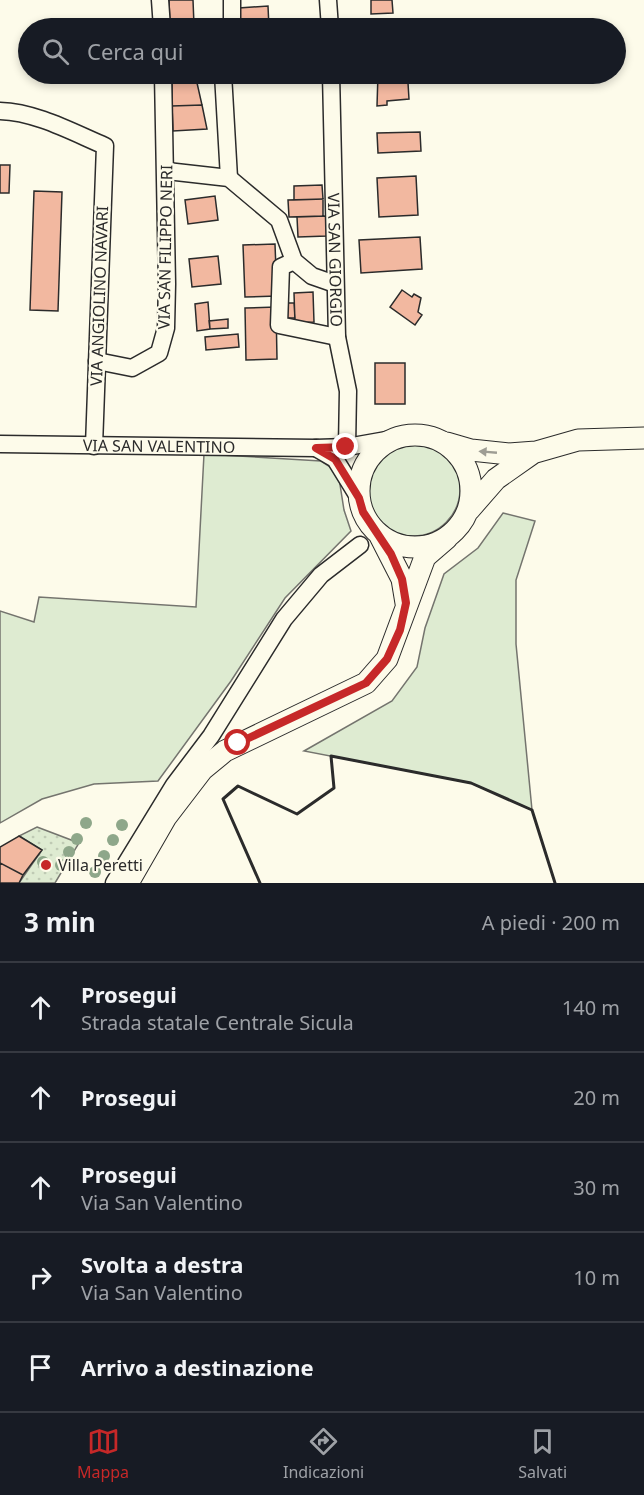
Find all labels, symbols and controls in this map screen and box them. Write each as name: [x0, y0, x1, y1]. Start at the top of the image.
search box: [18, 18, 626, 84]
icon: search: [39, 35, 72, 68]
text: Cerca qui: [87, 36, 183, 66]
street label: VIA SAN FILIPPO NERI: [153, 164, 177, 330]
street label: VIA SAN GIORGIO: [323, 193, 348, 327]
street label: VIA ANGIOLINO NAVARI: [85, 206, 113, 386]
route end: [332, 433, 358, 459]
street label: VIA SAN VALENTINO: [83, 434, 235, 458]
one-way arrow: [478, 447, 497, 457]
route start: [224, 729, 250, 755]
place label: Villa Peretti: [58, 854, 143, 876]
marker: Villa Peretti: [39, 858, 53, 872]
text: 3 min: [24, 904, 96, 940]
text: A piedi · 200 m: [482, 909, 620, 936]
text: Prosegui: [81, 979, 177, 1009]
icon: ahead: [24, 991, 57, 1024]
text: 140 m: [562, 994, 620, 1021]
text: Strada statale Centrale Sicula: [81, 1009, 354, 1036]
icon: ahead: [24, 1081, 57, 1114]
text: Prosegui: [81, 1082, 177, 1112]
text: 20 m: [573, 1084, 620, 1111]
text: Prosegui: [81, 1159, 177, 1189]
icon: ahead: [24, 1171, 57, 1204]
text: 30 m: [573, 1174, 620, 1201]
text: Via San Valentino: [81, 1189, 243, 1216]
text: Svolta a destra: [81, 1249, 244, 1279]
icon: right: [24, 1261, 57, 1294]
text: 10 m: [573, 1264, 620, 1291]
text: Via San Valentino: [81, 1279, 243, 1306]
icon: arrive: [24, 1351, 57, 1384]
text: Arrivo a destinazione: [81, 1352, 314, 1382]
tab: Mappa: [77, 1425, 129, 1483]
tab: Indicazioni: [283, 1425, 364, 1483]
tab: Salvati: [518, 1425, 567, 1483]

